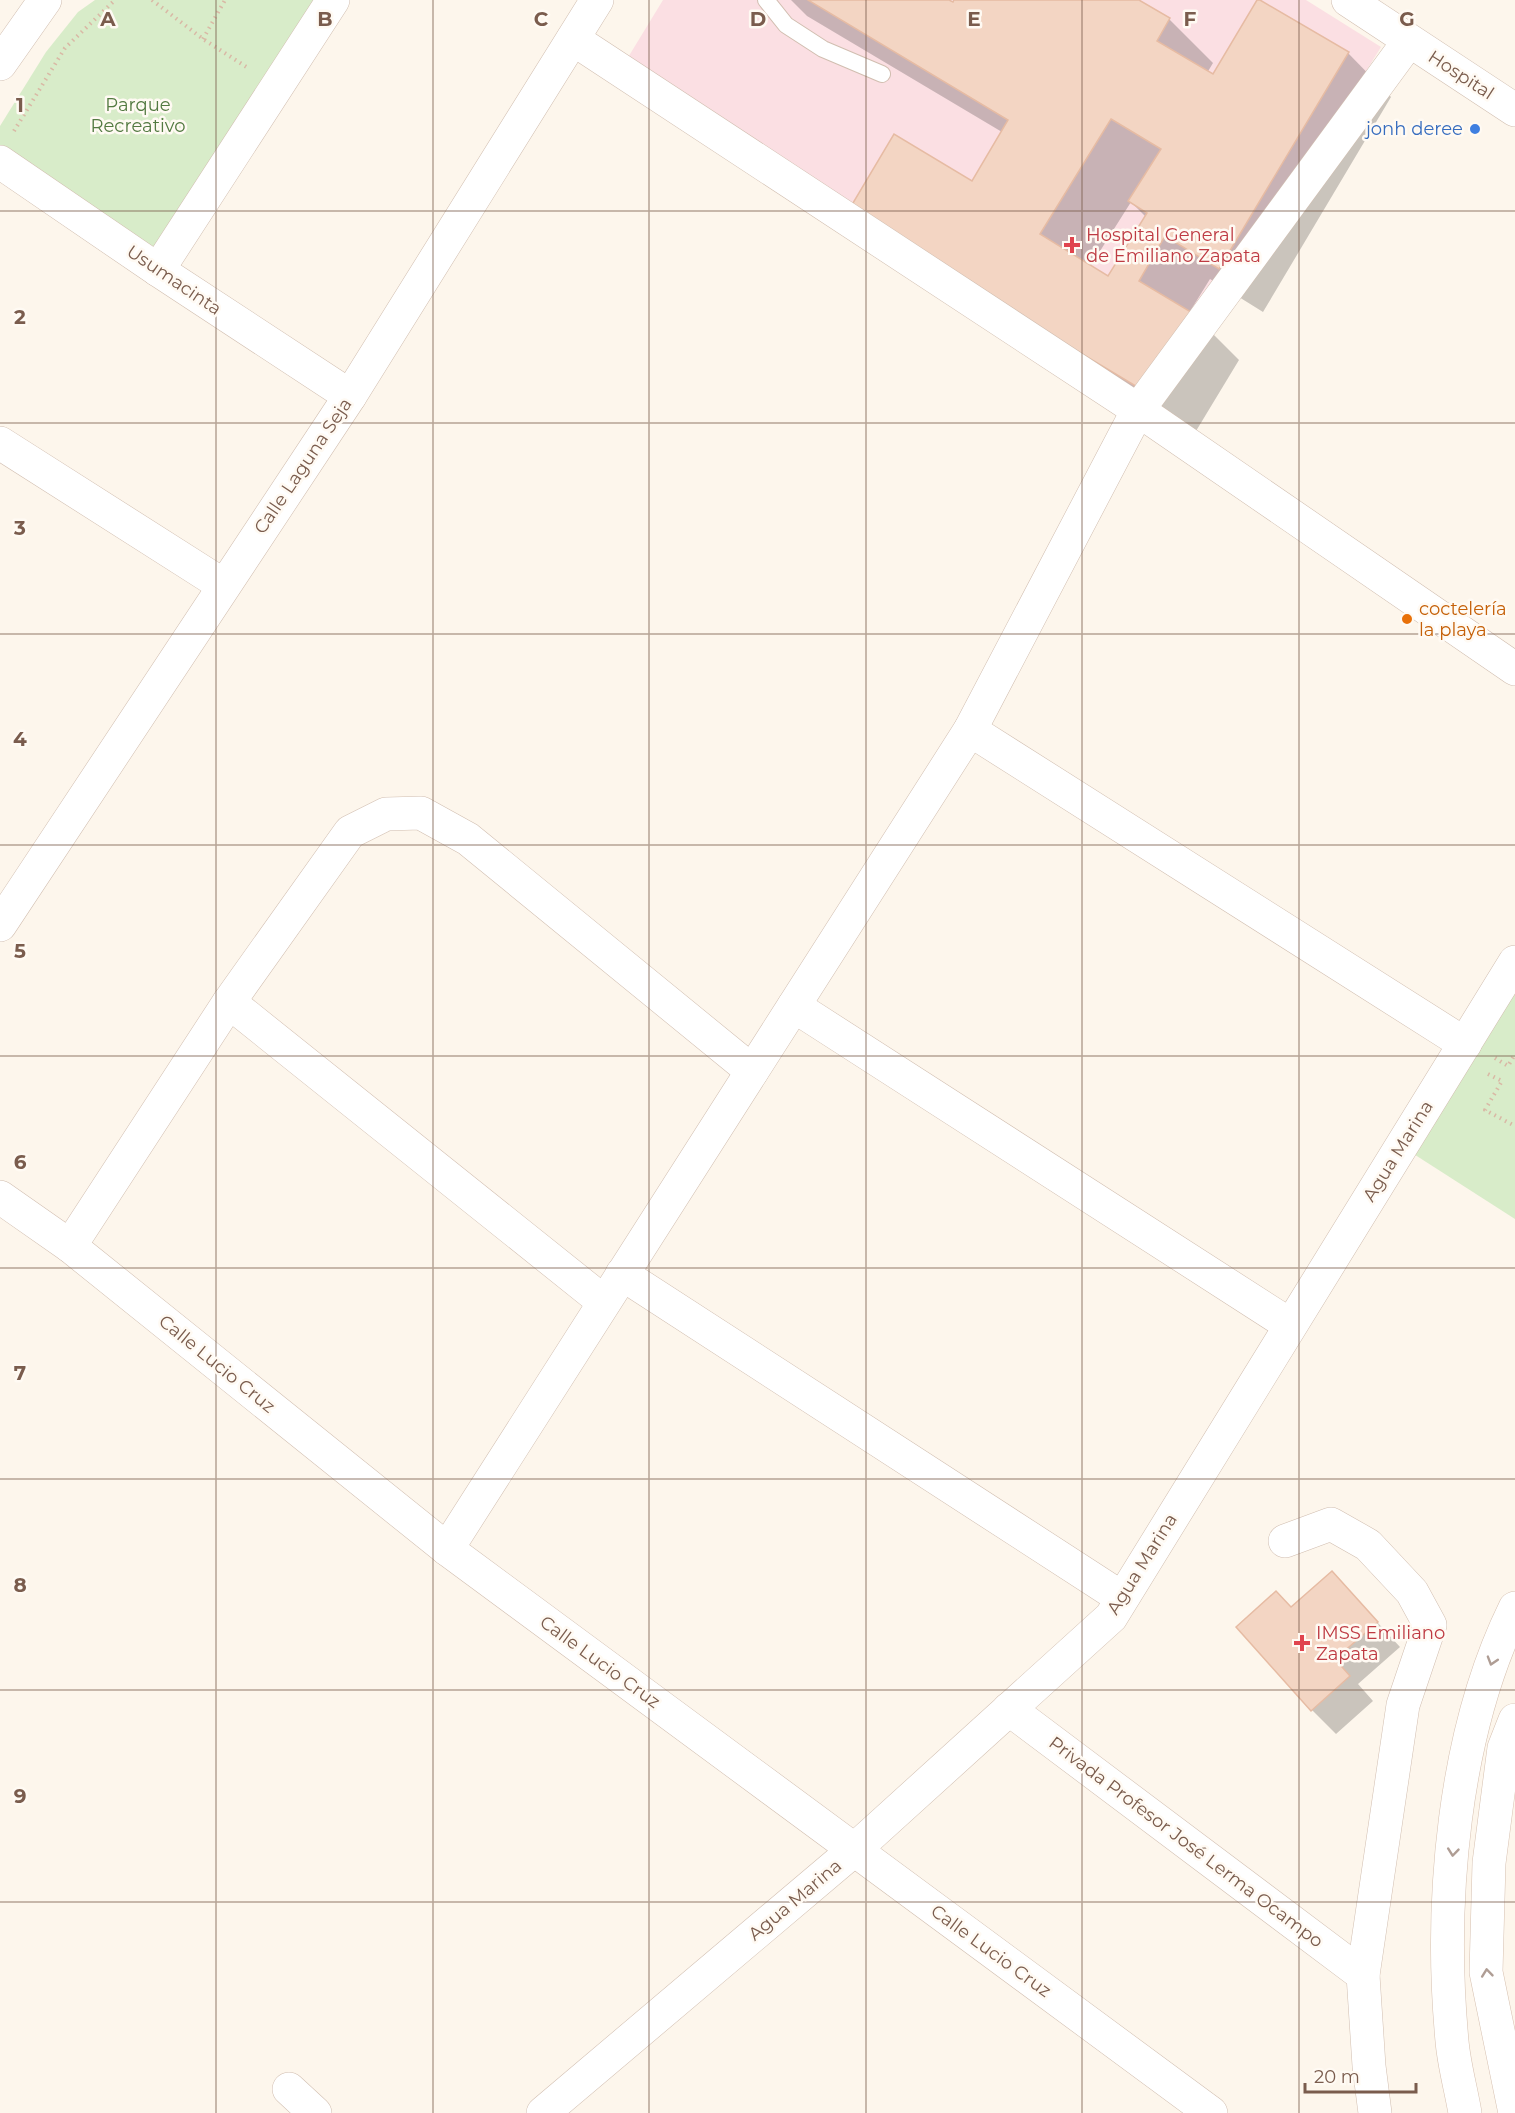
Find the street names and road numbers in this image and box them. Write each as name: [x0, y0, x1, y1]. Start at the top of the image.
street label: Hospital: [1424, 46, 1498, 104]
street label: Usumacinta: [122, 240, 226, 320]
street label: Calle Laguna Seja: [249, 394, 357, 538]
street label: Agua Marina: [1358, 1096, 1438, 1206]
street label: Calle Lucio Cruz: [154, 1310, 280, 1418]
street label: Agua Marina: [1102, 1509, 1182, 1619]
street label: Calle Lucio Cruz: [536, 1611, 664, 1713]
street label: Privada Profesor José Lerma Ocampo: [1045, 1732, 1327, 1952]
street label: Agua Marina: [744, 1855, 846, 1945]
street label: Calle Lucio Cruz: [927, 1900, 1055, 2002]

